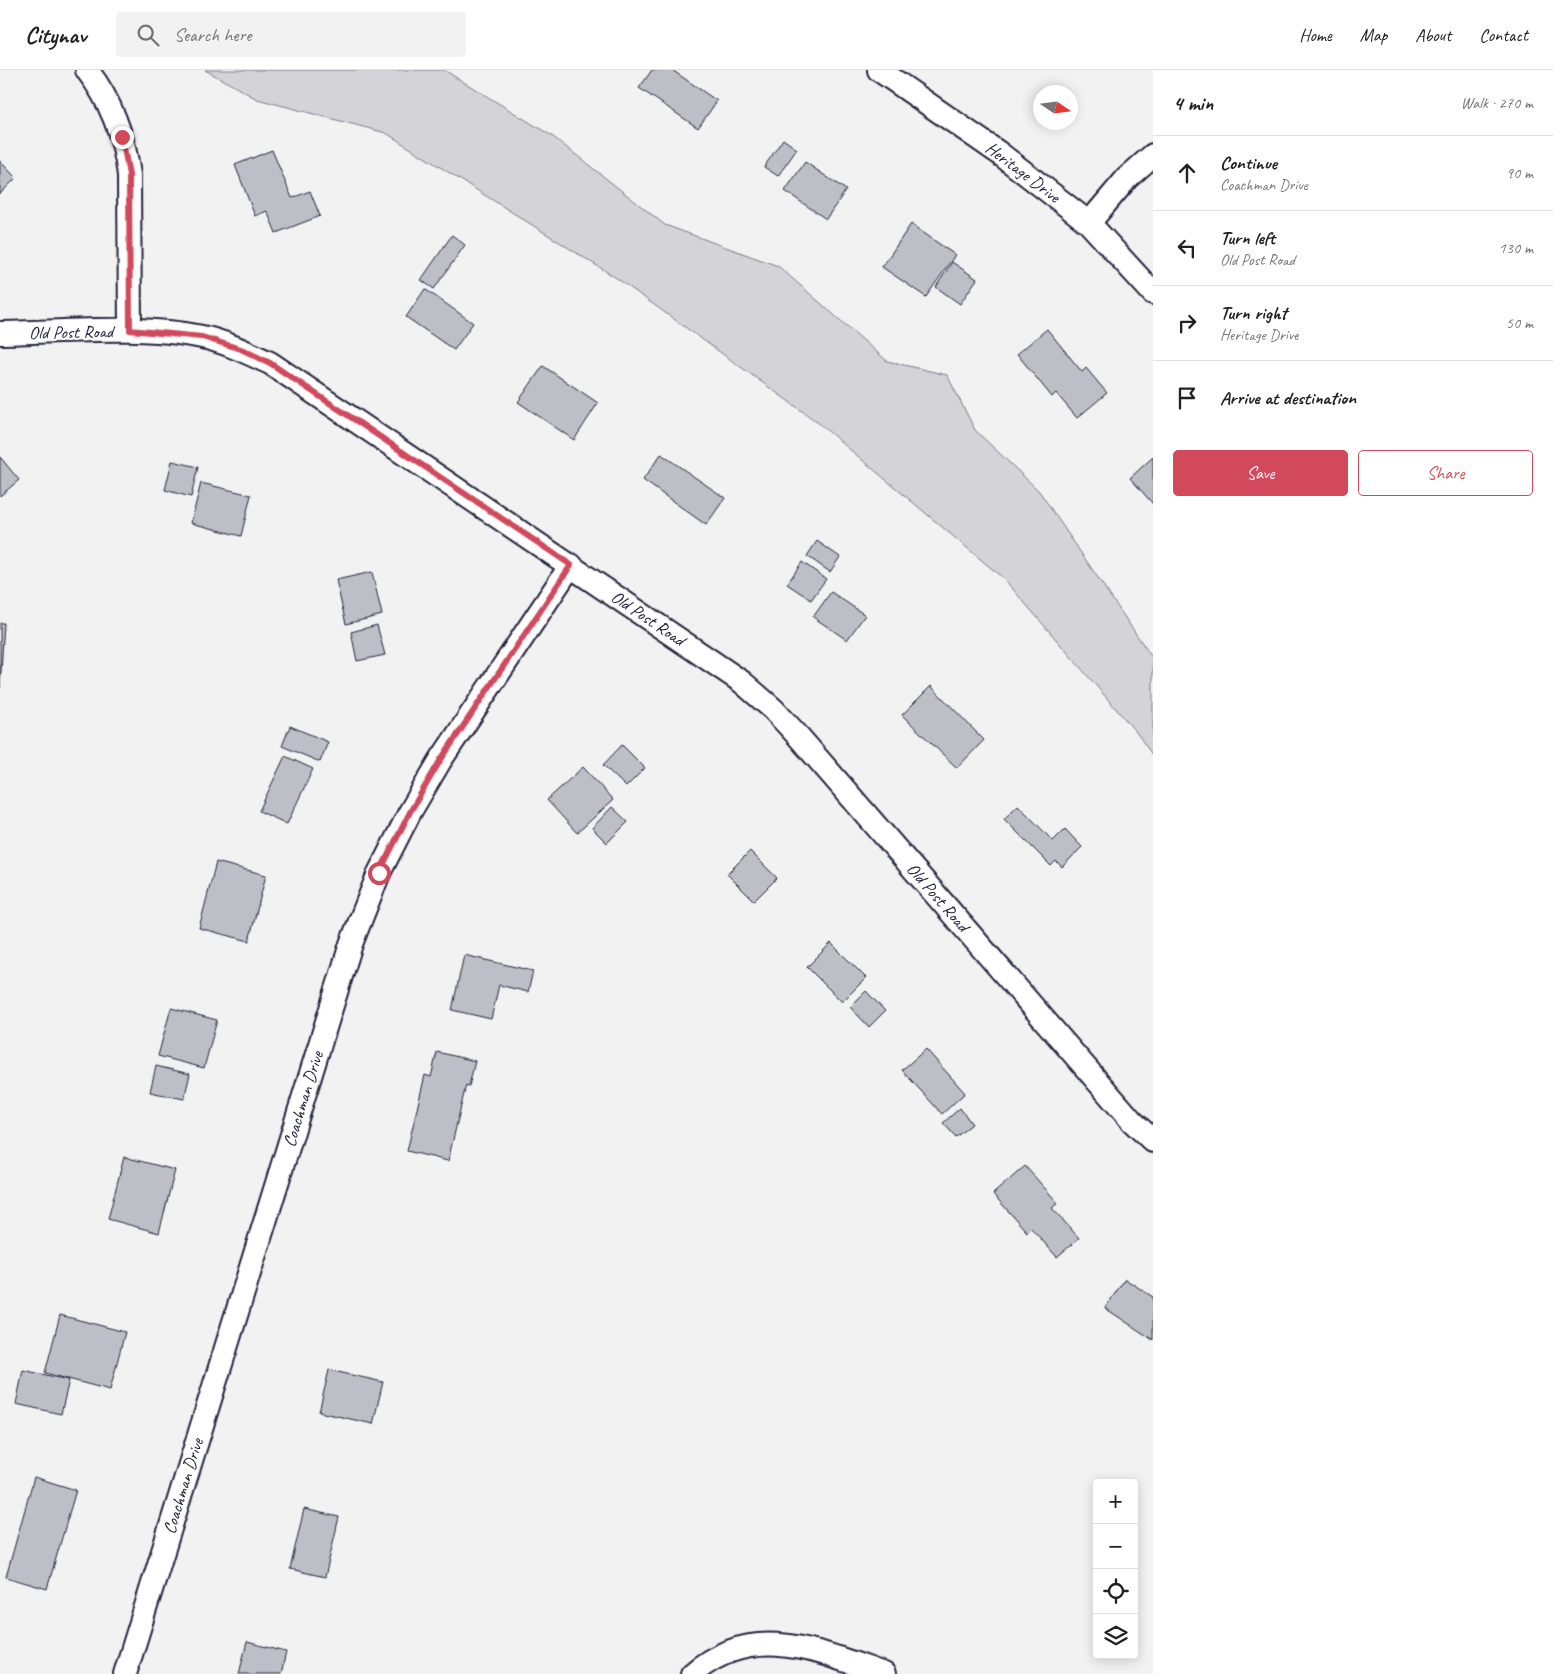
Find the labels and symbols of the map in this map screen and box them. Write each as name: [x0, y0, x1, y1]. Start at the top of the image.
north arrow: [1033, 85, 1078, 130]
route end: [111, 126, 134, 149]
street label: Heritage Drive: [981, 137, 1066, 208]
street label: Old Post Road: [29, 320, 116, 344]
street label: Old Post Road: [607, 585, 691, 652]
street label: Old Post Road: [902, 858, 976, 938]
route start: [368, 862, 391, 885]
street label: Coachman Drive: [278, 1048, 328, 1149]
street label: Coachman Drive: [158, 1435, 208, 1536]

